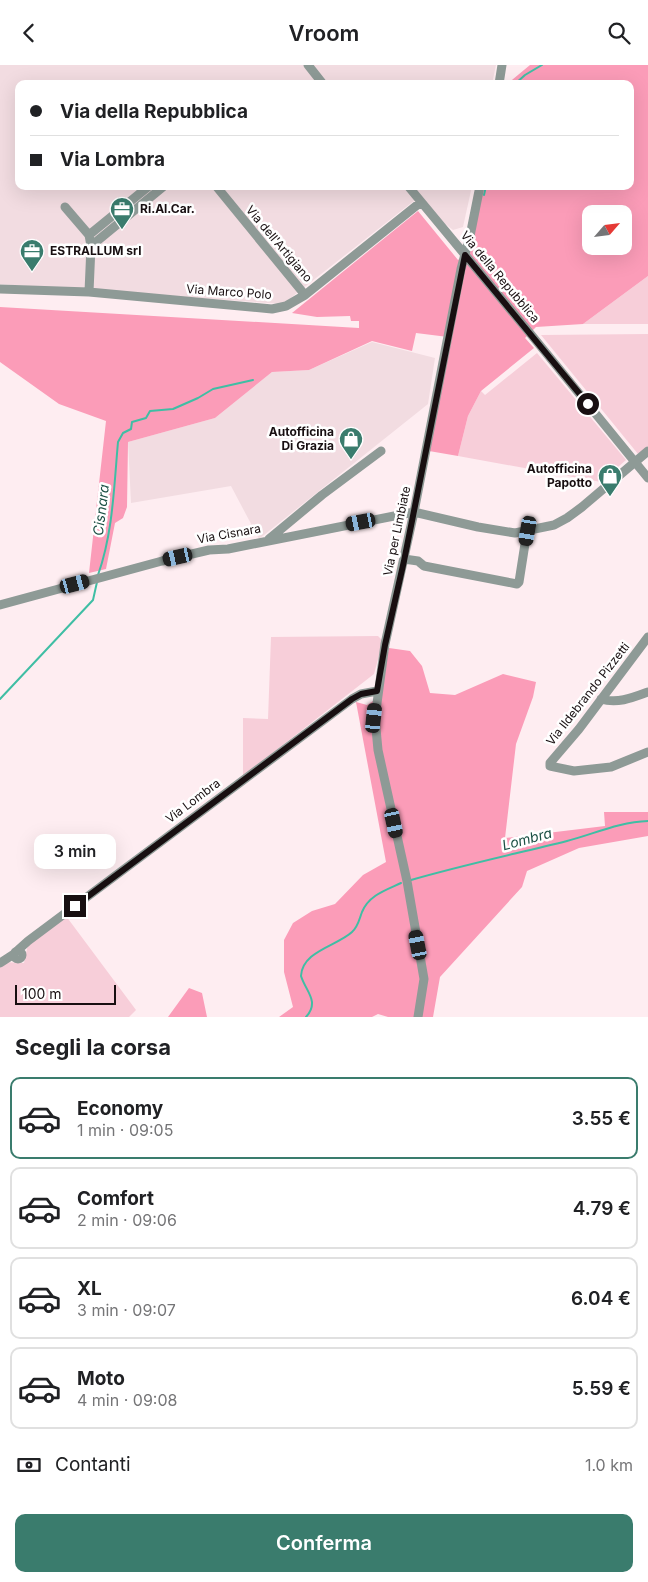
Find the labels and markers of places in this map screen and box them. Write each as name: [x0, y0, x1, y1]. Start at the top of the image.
office icon: Ri.Al.Car.: [109, 196, 135, 230]
place label: Ri.Al.Car.: [140, 201, 195, 216]
office icon: ESTRALLUM srl: [19, 238, 45, 272]
place label: ESTRALLUM srl: [50, 243, 141, 258]
place label: Autofficina Di Grazia: [269, 424, 334, 453]
shop icon: Autofficina Di Grazia: [338, 426, 364, 460]
place label: Autofficina Papotto: [527, 461, 592, 490]
shop icon: Autofficina Papotto: [597, 463, 623, 497]

